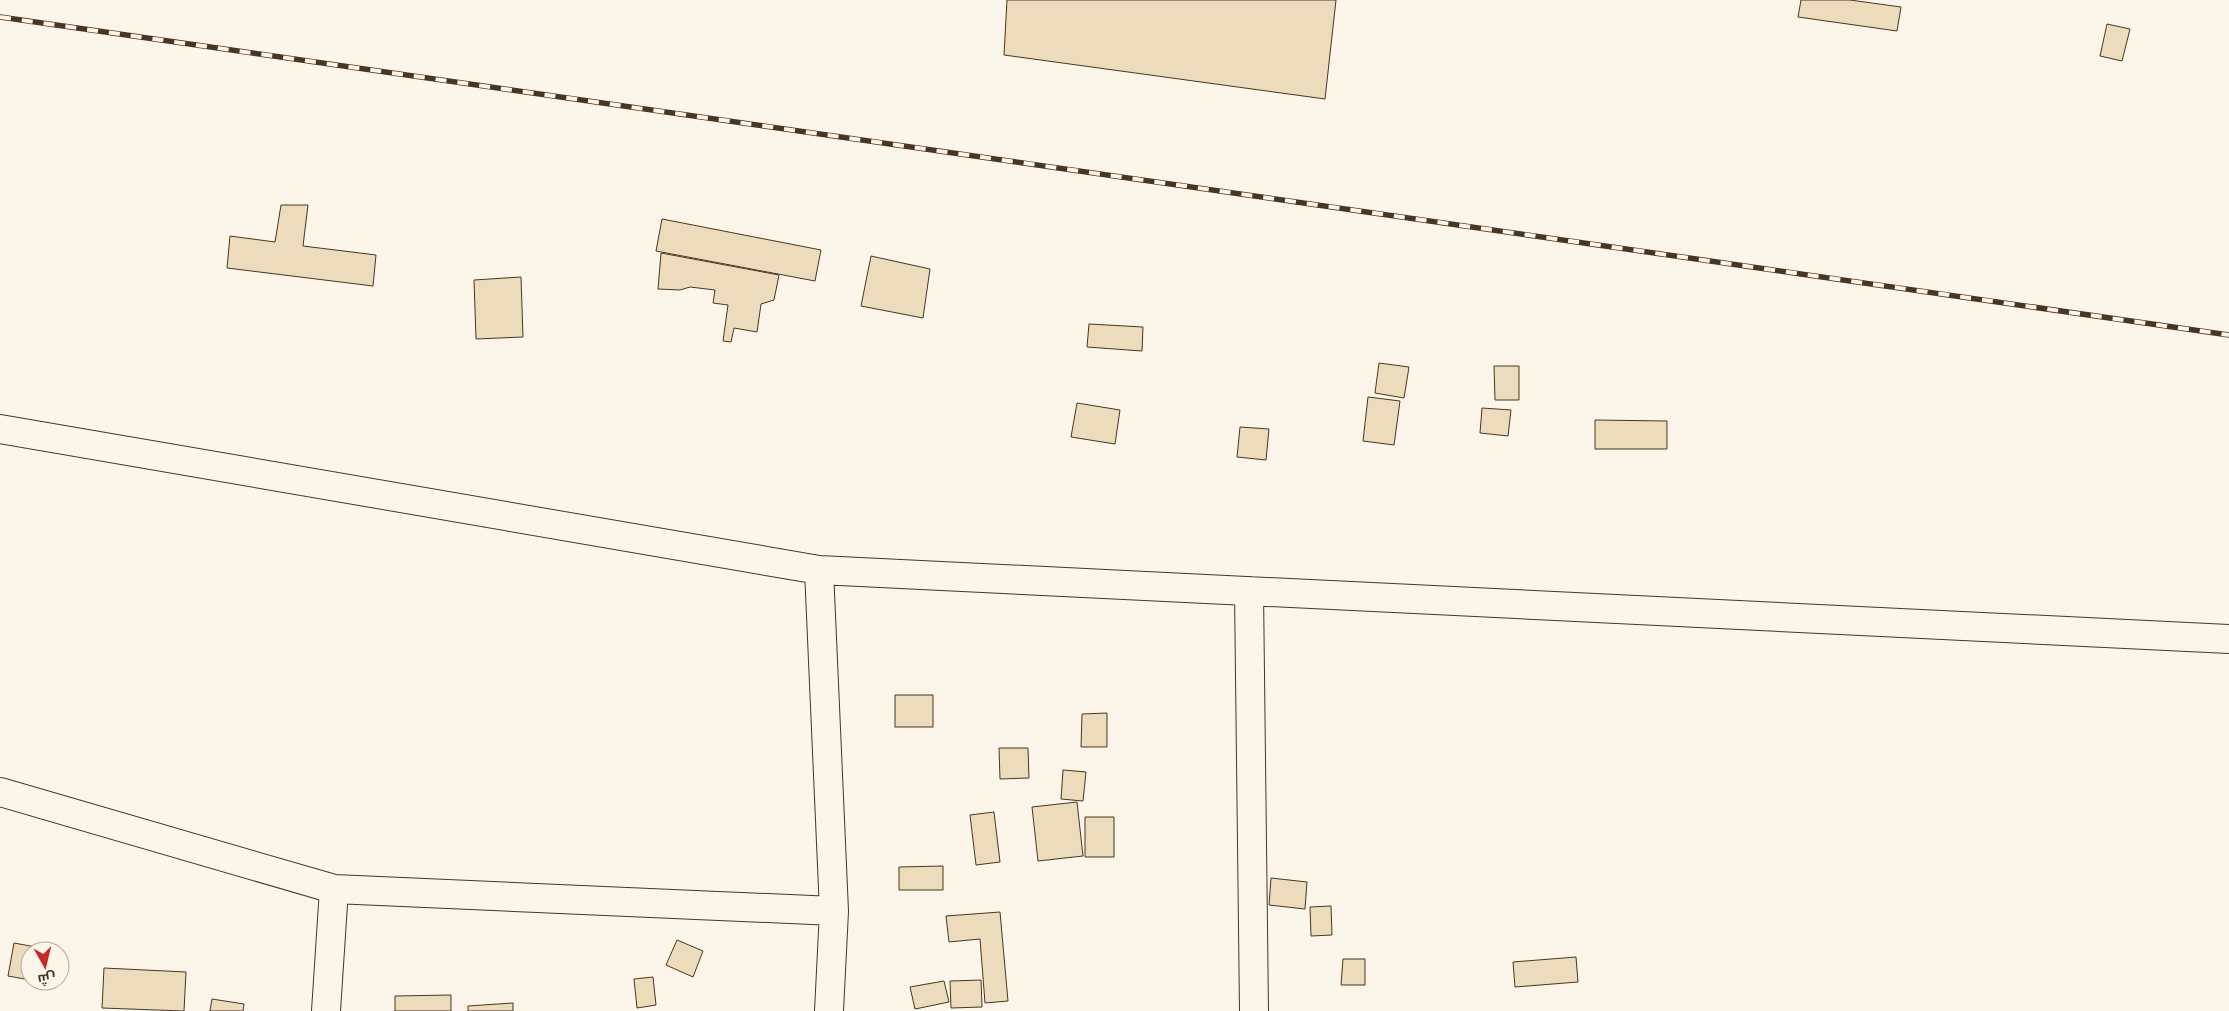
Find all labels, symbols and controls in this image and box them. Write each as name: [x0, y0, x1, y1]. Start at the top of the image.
north arrow: [20, 941, 70, 991]
text: ش: [37, 969, 57, 989]

